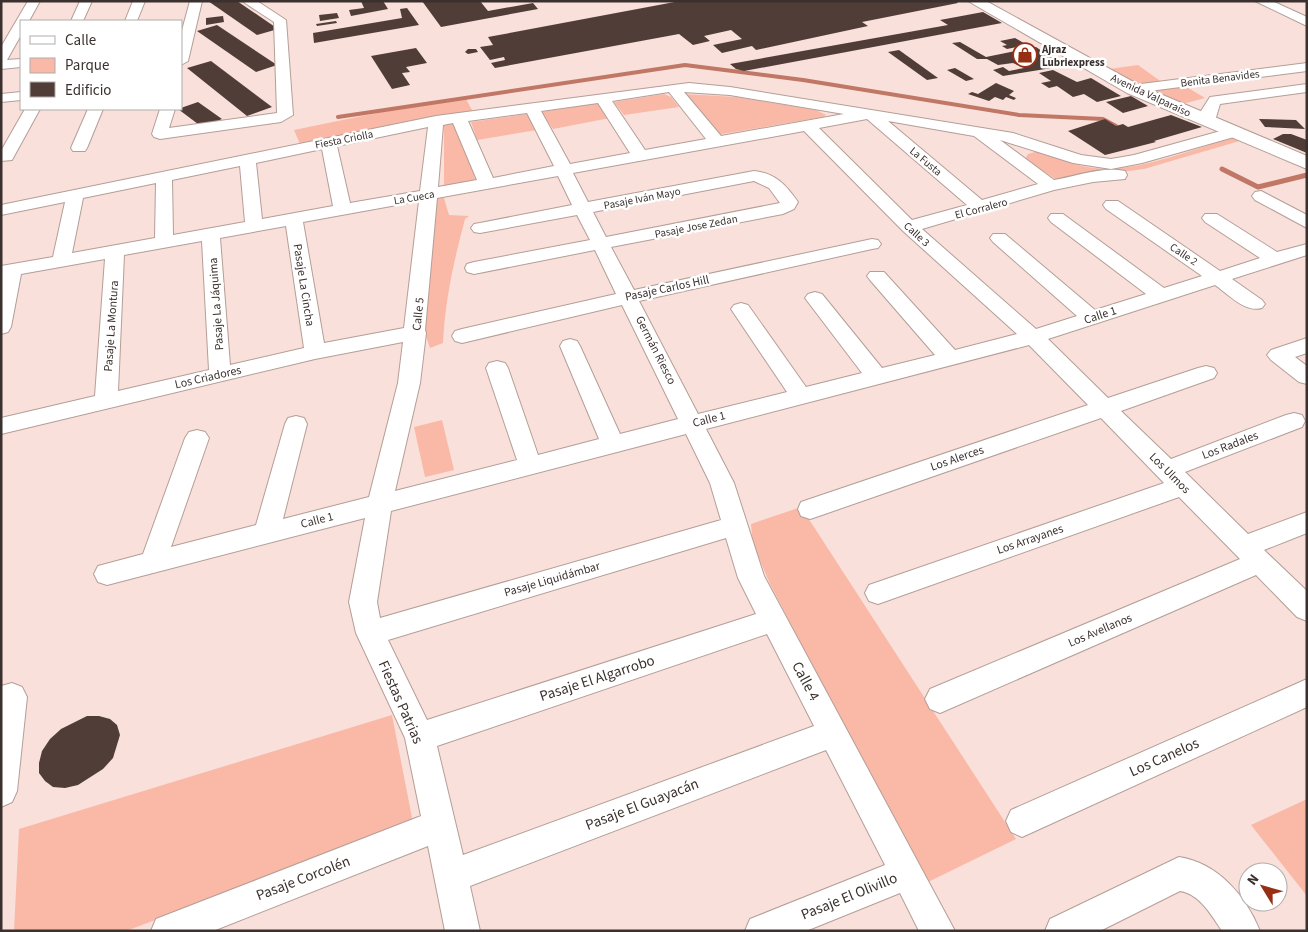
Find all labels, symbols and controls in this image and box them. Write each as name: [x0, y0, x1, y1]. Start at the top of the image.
legend: [20, 20, 182, 110]
text: Calle: [65, 30, 96, 51]
shop icon: Ajraz Lubriexpress: [1012, 42, 1038, 68]
place label: Ajraz Lubriexpress: [1041, 42, 1105, 70]
text: Parque: [65, 55, 109, 76]
street label: Benita Benavides: [1180, 66, 1261, 91]
street label: Avenida Valparaíso: [1108, 70, 1193, 121]
text: Edificio: [65, 80, 112, 101]
street label: Fiesta Criolla: [314, 126, 375, 152]
street label: La Fusta: [906, 144, 945, 179]
street label: Pasaje Iván Mayo: [602, 184, 682, 213]
street label: La Cueca: [393, 187, 436, 208]
street label: El Corralero: [953, 194, 1009, 223]
street label: Pasaje Jose Zedan: [653, 211, 739, 242]
street label: Calle 3: [900, 219, 933, 250]
street label: Calle 2: [1167, 240, 1201, 269]
street label: Pasaje La Cincha: [289, 243, 318, 328]
street label: Pasaje La Jáquima: [205, 257, 228, 351]
street label: Pasaje Carlos Hill: [623, 271, 711, 306]
street label: Pasaje La Montura: [100, 280, 123, 372]
street label: Calle 5: [408, 297, 429, 332]
street label: Calle 1: [1082, 302, 1119, 329]
street label: Germán Riesco: [631, 313, 680, 387]
street label: Los Criadores: [173, 362, 243, 393]
street label: Calle 1: [691, 407, 727, 432]
street label: Los Radales: [1200, 427, 1261, 464]
street label: Los Alerces: [928, 441, 986, 476]
street label: Los Ulmos: [1145, 449, 1194, 498]
street label: Calle 1: [299, 508, 335, 533]
street label: Los Arrayanes: [995, 520, 1066, 559]
street label: Pasaje Liquidámbar: [502, 557, 603, 601]
street label: Los Avellanos: [1066, 609, 1135, 652]
street label: Pasaje El Algarrobo: [537, 650, 657, 707]
street label: Fiestas Patrias: [373, 657, 428, 747]
street label: Calle 4: [787, 658, 825, 705]
street label: Los Canelos: [1126, 733, 1202, 782]
street label: Pasaje El Guayacán: [582, 773, 702, 836]
street label: Pasaje Corcolén: [253, 851, 353, 906]
north arrow: [1238, 862, 1288, 912]
street label: Pasaje El Olivillo: [798, 868, 900, 925]
text: N: [1243, 870, 1264, 890]

